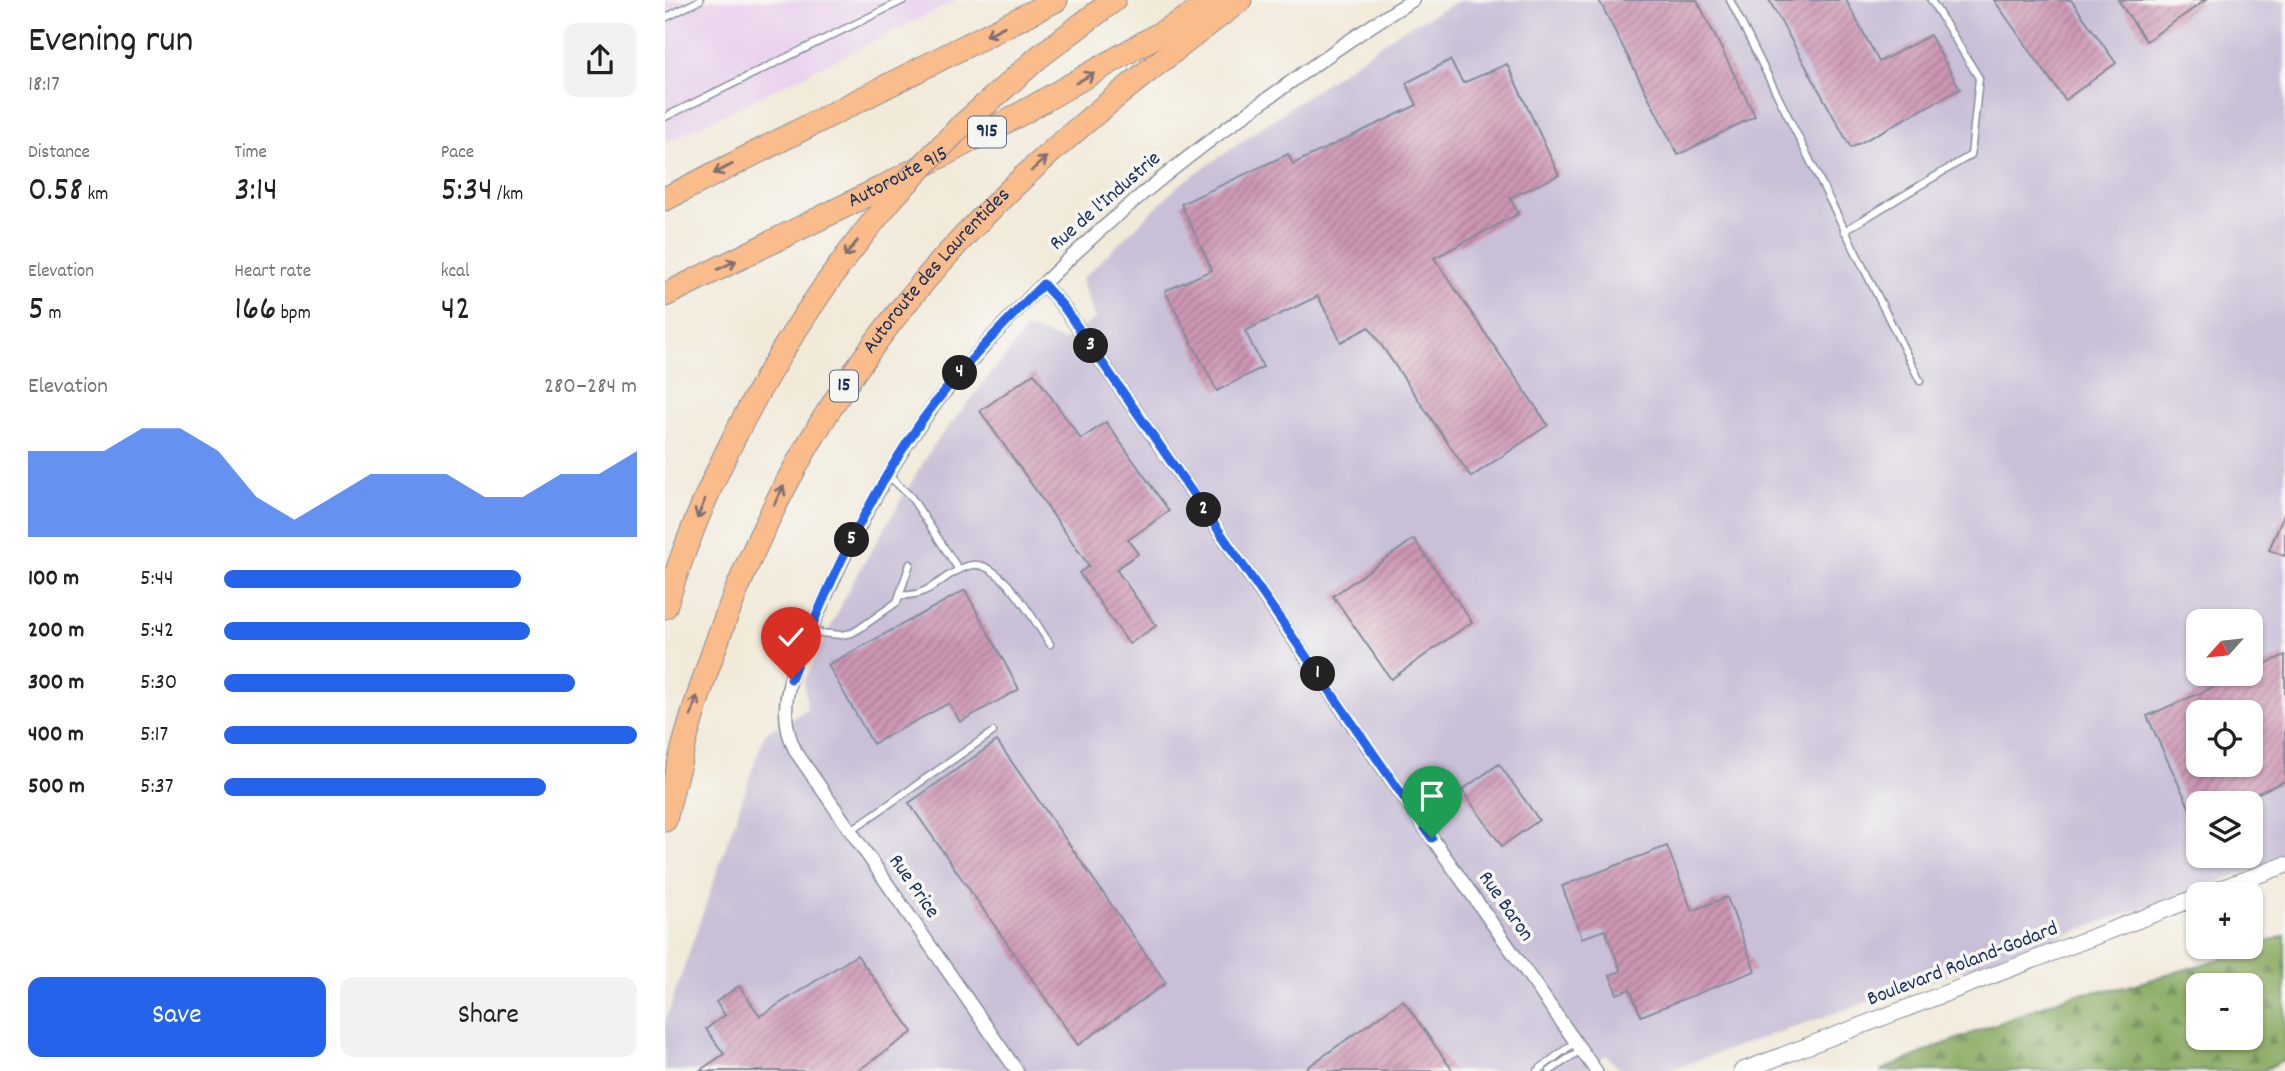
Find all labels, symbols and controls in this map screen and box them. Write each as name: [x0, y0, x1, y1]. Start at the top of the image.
text: Evening run: [28, 15, 193, 70]
button: share: [563, 23, 637, 97]
one-way arrow: [986, 24, 1006, 38]
text: 18:17: [28, 69, 60, 102]
one-way arrow: [1074, 71, 1094, 85]
road number: 915: [968, 116, 1006, 148]
text: Distance: [28, 140, 90, 167]
text: Time: [234, 140, 267, 167]
text: Pace: [441, 140, 474, 167]
street label: Autoroute 915: [843, 140, 954, 217]
street label: Rue de l'Industrie: [1044, 145, 1168, 259]
one-way arrow: [1030, 156, 1048, 172]
one-way arrow: [713, 163, 734, 176]
text: 0.58: [28, 167, 83, 217]
text: 3:14: [234, 167, 278, 217]
text: 5:34: [441, 167, 493, 217]
street label: Autoroute des Laurentides: [856, 181, 1018, 361]
text: km: [83, 182, 108, 209]
text: /km: [493, 182, 523, 209]
one-way arrow: [844, 239, 859, 258]
one-way arrow: [716, 258, 737, 271]
text: Elevation: [28, 259, 94, 286]
text: Heart rate: [234, 259, 311, 286]
text: kcal: [441, 259, 470, 286]
text: 5: [28, 286, 44, 336]
text: 166: [234, 286, 276, 336]
text: 42: [441, 286, 470, 336]
text: m: [44, 301, 62, 328]
text: bpm: [276, 301, 311, 328]
pin: 3: [1073, 328, 1109, 364]
text: 3: [1086, 332, 1095, 359]
pin: 4: [943, 356, 977, 390]
text: 4: [956, 359, 963, 386]
road number: 15: [830, 370, 858, 402]
text: Elevation: [28, 371, 108, 404]
text: 280–284 m: [544, 371, 637, 404]
one-way arrow: [773, 486, 787, 506]
pin: 2: [1187, 492, 1221, 528]
text: 2: [1199, 496, 1208, 523]
one-way arrow: [694, 497, 707, 519]
pin: 5: [835, 522, 869, 558]
text: 5: [847, 526, 856, 553]
text: 100 m: [28, 563, 79, 596]
text: 5:44: [140, 563, 174, 596]
pin: [761, 607, 821, 679]
north arrow: [2186, 609, 2263, 686]
map controls: [2186, 609, 2263, 1050]
text: 200 m: [28, 615, 84, 648]
text: 5:42: [140, 615, 174, 648]
icon: check: [772, 618, 810, 656]
pin: 1: [1301, 656, 1335, 692]
text: 1: [1315, 660, 1320, 687]
text: 300 m: [28, 667, 84, 700]
text: 5:30: [140, 667, 177, 700]
one-way arrow: [689, 695, 702, 717]
button: locate: [2186, 700, 2263, 777]
text: 400 m: [28, 719, 84, 752]
text: 5:17: [140, 719, 168, 752]
pin: [1402, 766, 1462, 838]
text: 500 m: [28, 771, 85, 804]
text: 5:37: [140, 771, 174, 804]
icon: arrive: [1413, 777, 1451, 815]
button: layers: [2186, 791, 2263, 868]
street label: Rue Price: [880, 849, 946, 925]
street label: Rue Baron: [1470, 866, 1540, 948]
button: +: [2186, 882, 2263, 959]
street label: Boulevard Roland-Godard: [1863, 915, 2063, 1015]
button: −: [2186, 973, 2263, 1050]
button: Save: [28, 977, 326, 1057]
button: Share: [340, 977, 637, 1057]

